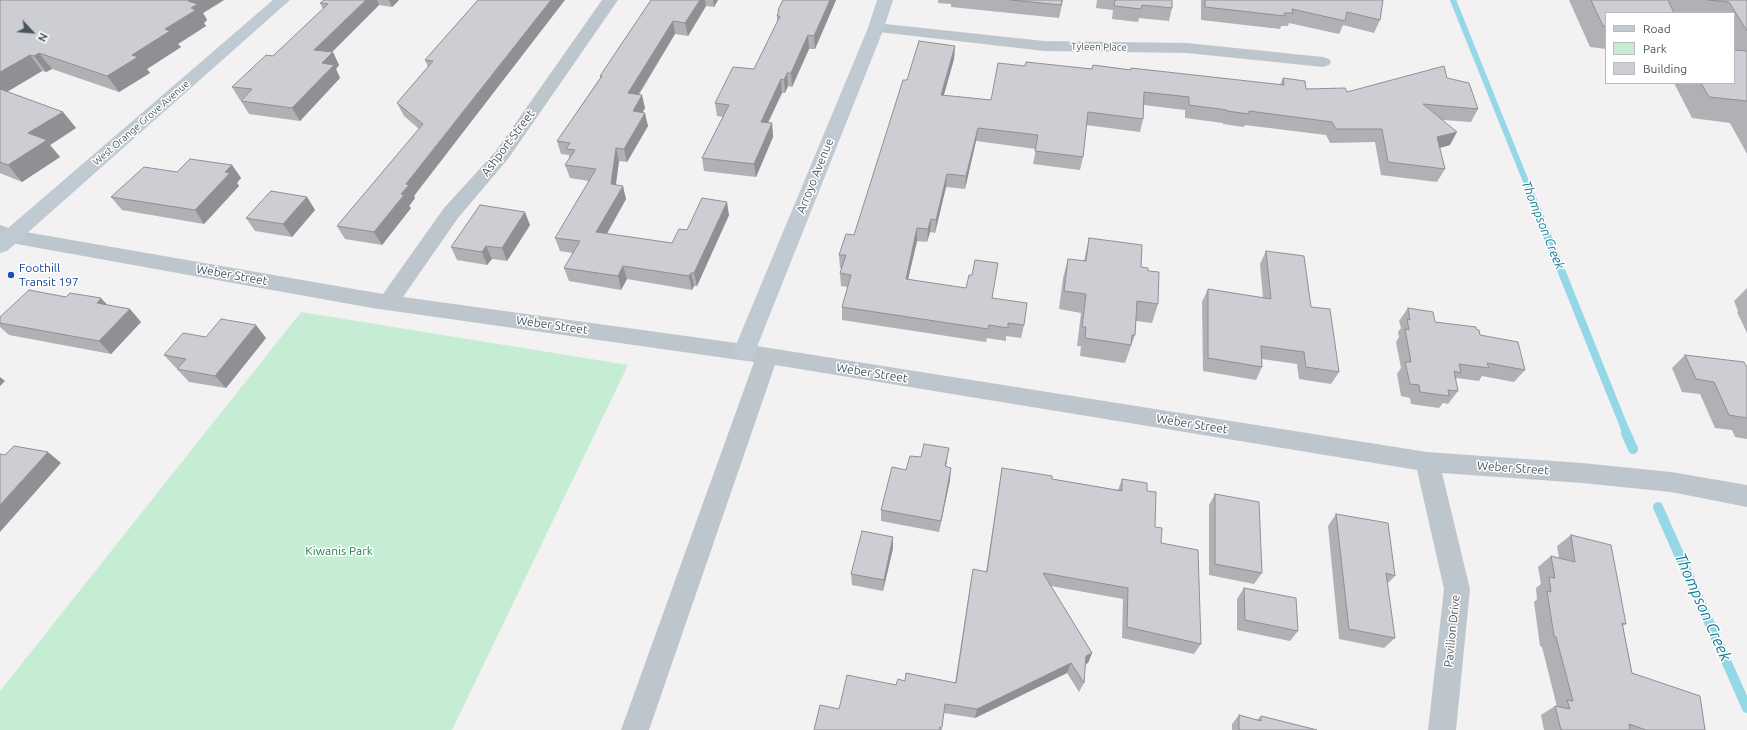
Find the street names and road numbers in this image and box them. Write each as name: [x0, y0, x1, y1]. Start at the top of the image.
street label: Tyleen Place: [1071, 41, 1127, 53]
street label: West Orange Grove Avenue: [90, 78, 192, 168]
street label: Ashport Street: [478, 107, 538, 179]
street label: Arroyo Avenue: [793, 136, 837, 216]
street label: Weber Street: [195, 262, 269, 288]
street label: Weber Street: [515, 313, 589, 337]
street label: Weber Street: [835, 360, 909, 386]
street label: Weber Street: [1155, 411, 1229, 437]
street label: Weber Street: [1477, 458, 1549, 478]
street label: Pavilion Drive: [1441, 594, 1463, 668]

